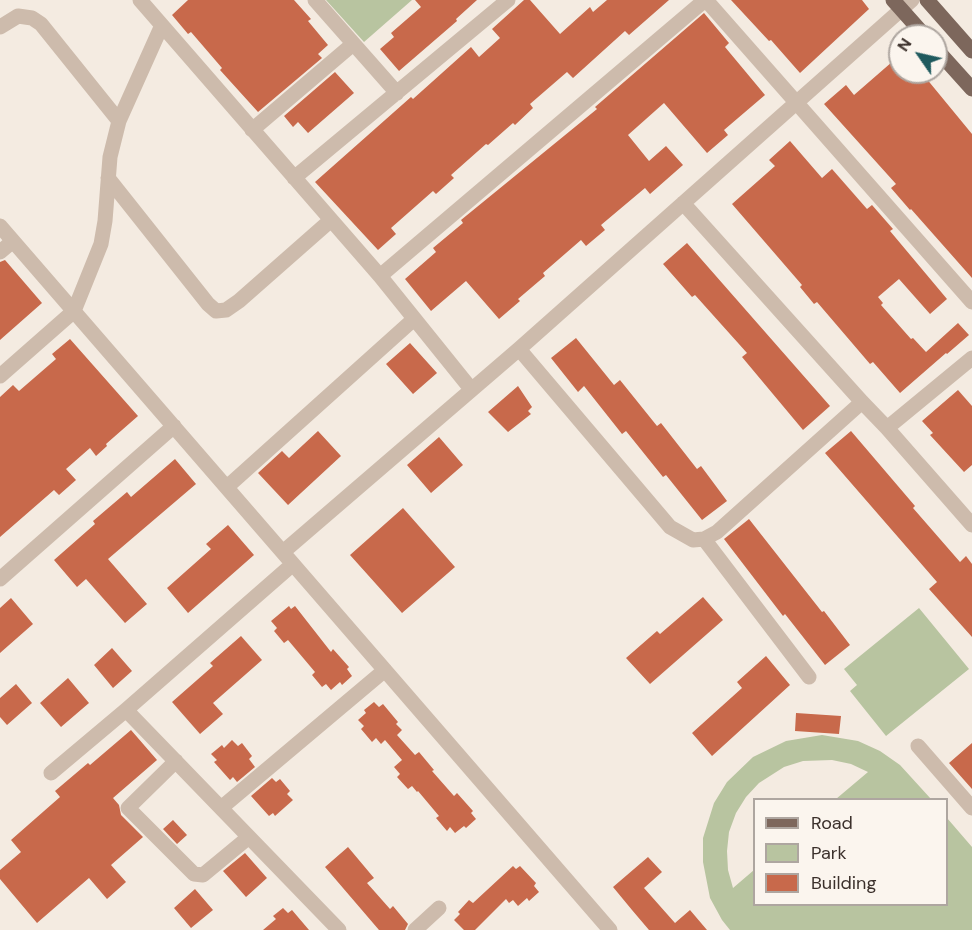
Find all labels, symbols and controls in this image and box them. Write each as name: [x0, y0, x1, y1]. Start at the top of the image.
north arrow: [888, 24, 948, 84]
text: N: [892, 34, 916, 55]
legend: [753, 798, 948, 906]
text: Road: [811, 811, 853, 835]
text: Park: [811, 841, 847, 865]
text: Building: [811, 871, 876, 895]

